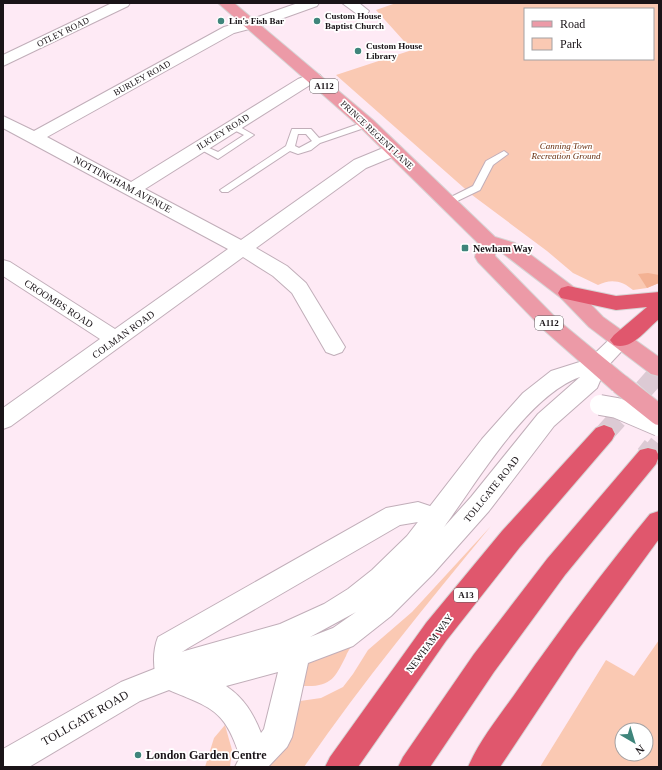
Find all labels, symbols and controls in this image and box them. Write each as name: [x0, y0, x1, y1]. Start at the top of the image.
legend: [524, 8, 654, 60]
place label: Custom House Baptist Church: [325, 11, 384, 31]
street label: OTLEY ROAD: [35, 15, 91, 49]
marker: Lin's Fish Bar: [216, 16, 226, 26]
place label: Lin's Fish Bar: [229, 16, 284, 26]
marker: Custom House Baptist Church: [312, 16, 322, 26]
text: Road: [560, 17, 585, 31]
text: Park: [560, 37, 582, 51]
place label: Custom House Library: [366, 41, 422, 61]
marker: Custom House Library: [353, 46, 363, 56]
street label: BURLEY ROAD: [112, 58, 173, 98]
road number: A112: [310, 79, 338, 93]
street label: PRINCE REGENT LANE: [339, 99, 416, 172]
street label: ILKLEY ROAD: [195, 112, 251, 152]
park label: Canning Town Recreation Ground: [530, 141, 601, 161]
street label: NOTTINGHAM AVENUE: [72, 154, 174, 215]
marker: Newham Way: [460, 243, 470, 253]
place label: Newham Way: [473, 243, 533, 254]
street label: CROOMBS ROAD: [22, 277, 95, 330]
street label: COLMAN ROAD: [90, 308, 157, 361]
road number: A112: [535, 316, 563, 330]
street label: TOLLGATE ROAD: [461, 454, 521, 525]
road number: A13: [454, 588, 478, 602]
street label: NEWHAM WAY: [404, 612, 455, 675]
street label: TOLLGATE ROAD: [39, 687, 131, 749]
north arrow: [614, 722, 654, 762]
text: N: [633, 743, 647, 757]
place label: London Garden Centre: [146, 748, 267, 762]
marker: London Garden Centre: [133, 750, 143, 760]

